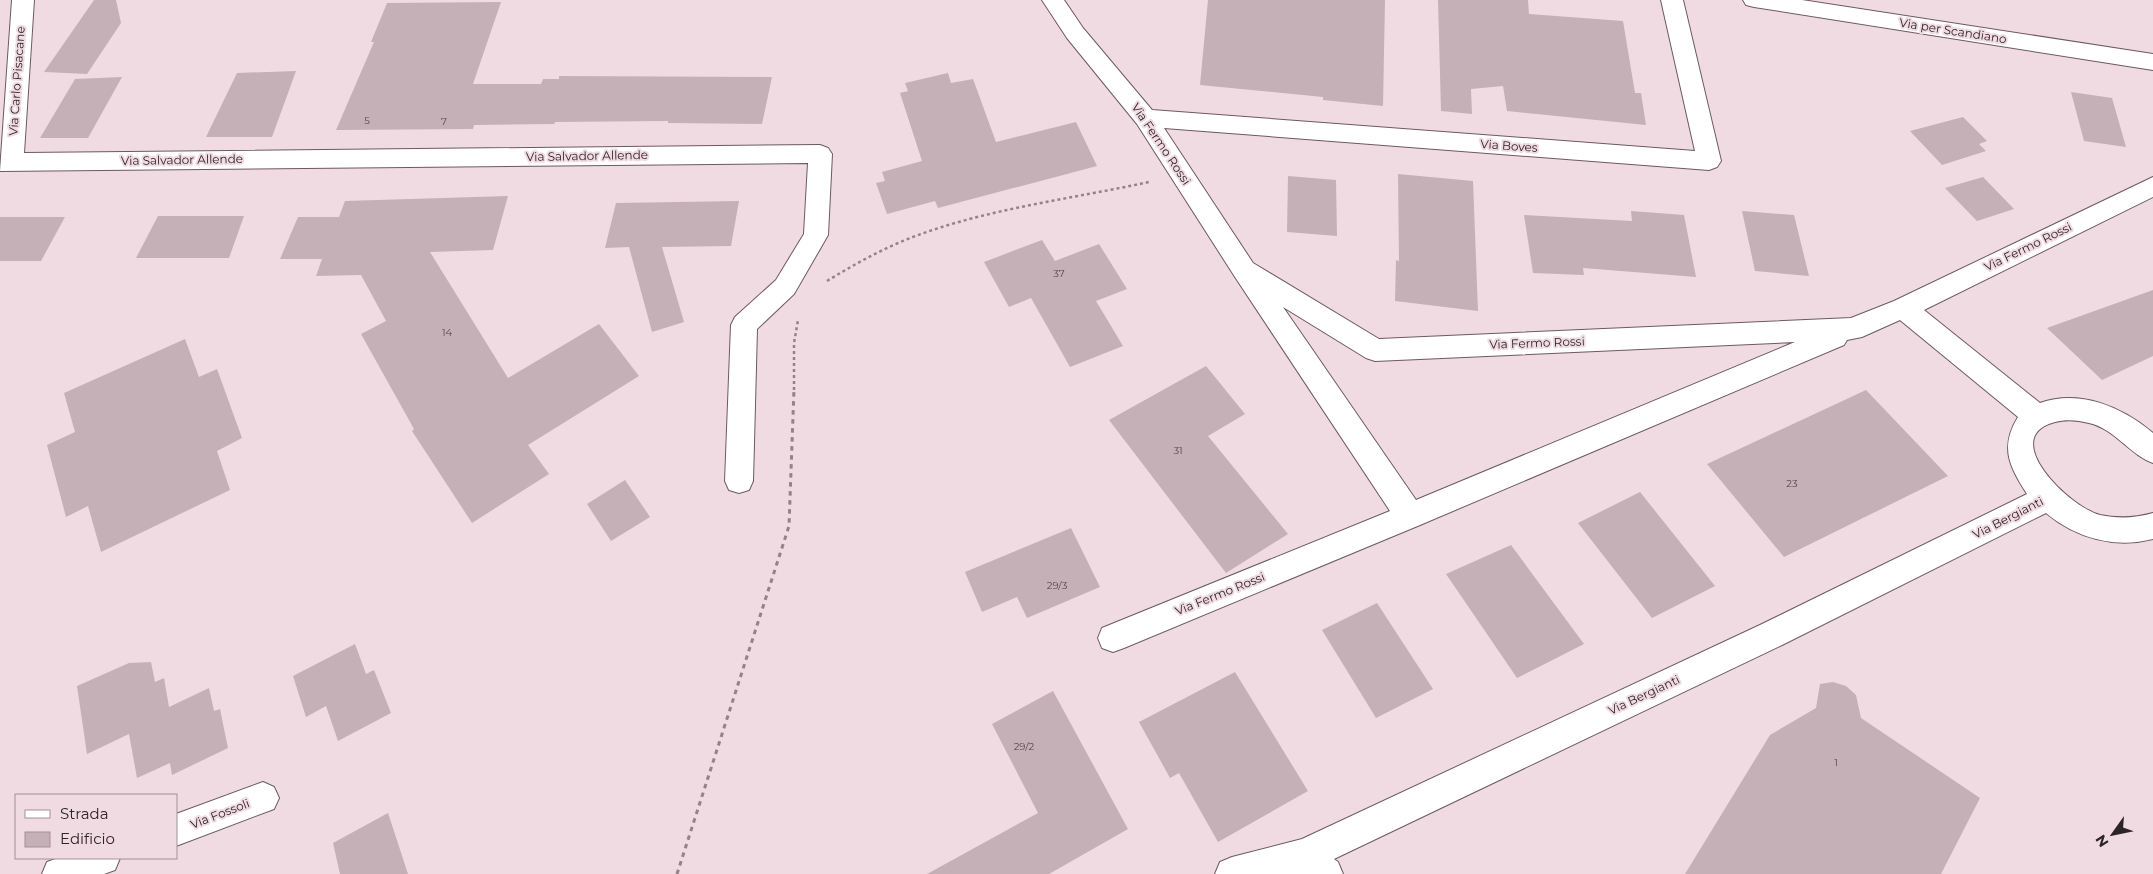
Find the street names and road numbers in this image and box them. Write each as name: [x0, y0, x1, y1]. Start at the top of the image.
street label: Via per Scandiano: [1898, 15, 2008, 46]
street label: Via Carlo Pisacane: [5, 26, 28, 136]
street label: Via Fermo Rossi: [1128, 100, 1194, 188]
street label: Via Boves: [1480, 136, 1538, 155]
street label: Via Salvador Allende: [526, 147, 648, 164]
street label: Via Salvador Allende: [121, 151, 243, 168]
street label: Via Fermo Rossi: [1982, 219, 2074, 274]
street label: Via Fermo Rossi: [1489, 333, 1585, 352]
street label: Via Bergianti: [1970, 493, 2046, 542]
street label: Via Fermo Rossi: [1173, 569, 1267, 618]
street label: Via Bergianti: [1606, 671, 1682, 718]
street label: Via Fossoli: [188, 795, 252, 832]

